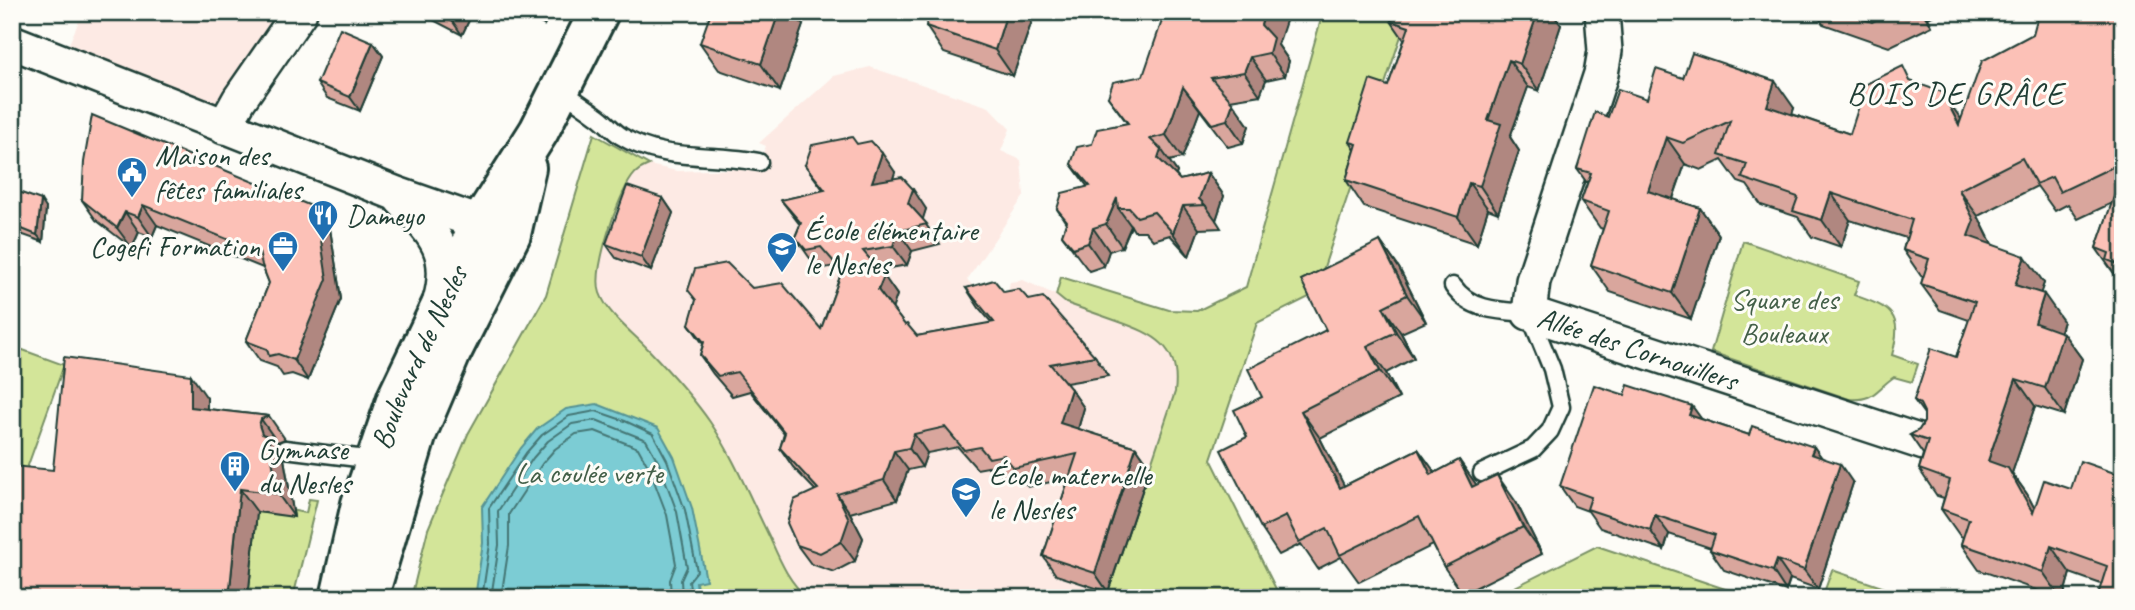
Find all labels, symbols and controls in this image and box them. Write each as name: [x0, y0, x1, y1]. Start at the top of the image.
district label: BOIS DE GRÂCE: [1847, 73, 2067, 114]
place label: Maison des fêtes familiales: [155, 136, 304, 208]
public building icon: Maison des fêtes familiales: [115, 155, 149, 199]
place label: Dameyo: [346, 196, 425, 234]
restaurant icon: Dameyo: [306, 198, 340, 242]
place label: École élémentaire le Nesles: [805, 211, 980, 283]
place label: Cogefi Formation: [90, 227, 260, 265]
office icon: Cogefi Formation: [266, 229, 300, 273]
school or university icon: École élémentaire le Nesles: [765, 230, 799, 274]
street label: Boulevard de Nesles: [362, 257, 477, 454]
park label: Square des Bouleaux: [1730, 280, 1841, 352]
street label: Allée des Cornouillers: [1533, 298, 1745, 400]
place label: Gymnase du Nesles: [258, 430, 354, 502]
building icon: Gymnase du Nesles: [218, 449, 252, 493]
park label: La coulée verte: [515, 454, 665, 492]
place label: École maternelle le Nesles: [989, 456, 1154, 528]
school or university icon: École maternelle le Nesles: [949, 475, 983, 519]

